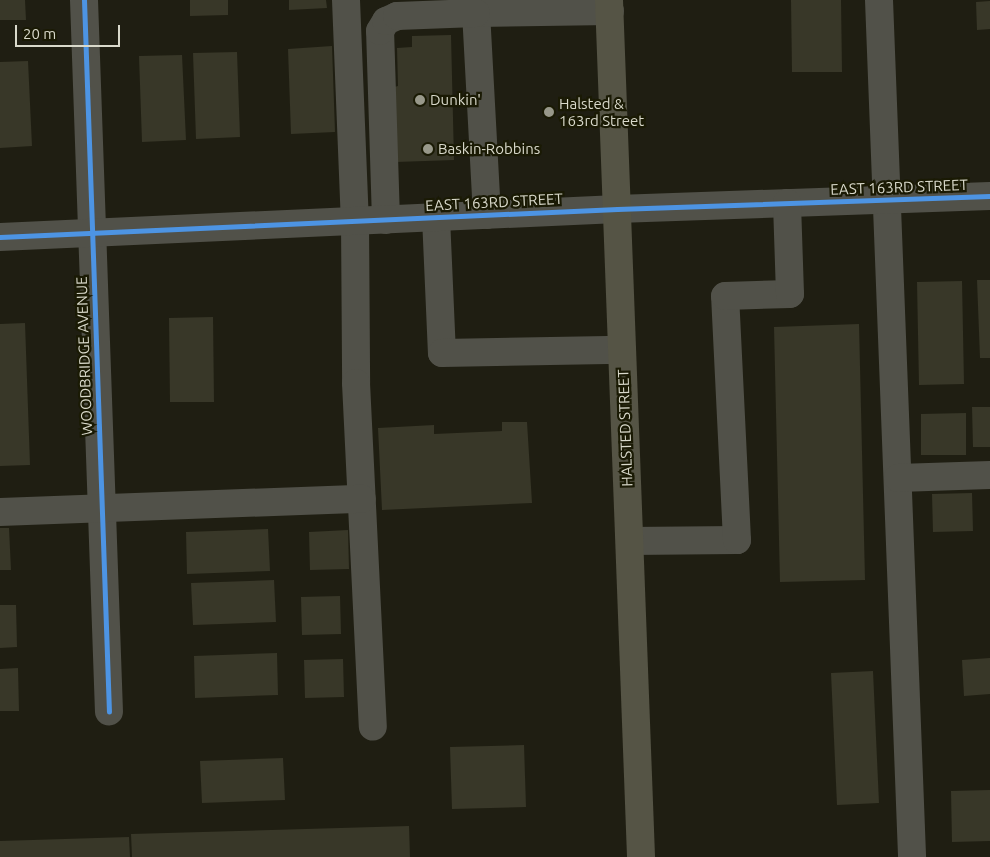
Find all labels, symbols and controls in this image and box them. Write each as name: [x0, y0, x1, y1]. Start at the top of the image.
scale bar: [18, 15, 122, 47]
text: 20 m: [23, 25, 56, 42]
place label: Dunkin': [430, 91, 481, 109]
marker: Dunkin': [414, 94, 426, 106]
place label: Halsted & 163rd Street: [559, 94, 644, 129]
marker: Halsted & 163rd Street: [543, 106, 555, 118]
place label: Baskin-Robbins: [438, 140, 540, 158]
marker: Baskin-Robbins: [422, 143, 434, 155]
street label: EAST 163RD STREET: [830, 176, 968, 198]
street label: EAST 163RD STREET: [425, 189, 563, 215]
street label: WOODBRIDGE AVENUE: [72, 276, 96, 436]
street label: HALSTED STREET: [614, 369, 636, 487]

